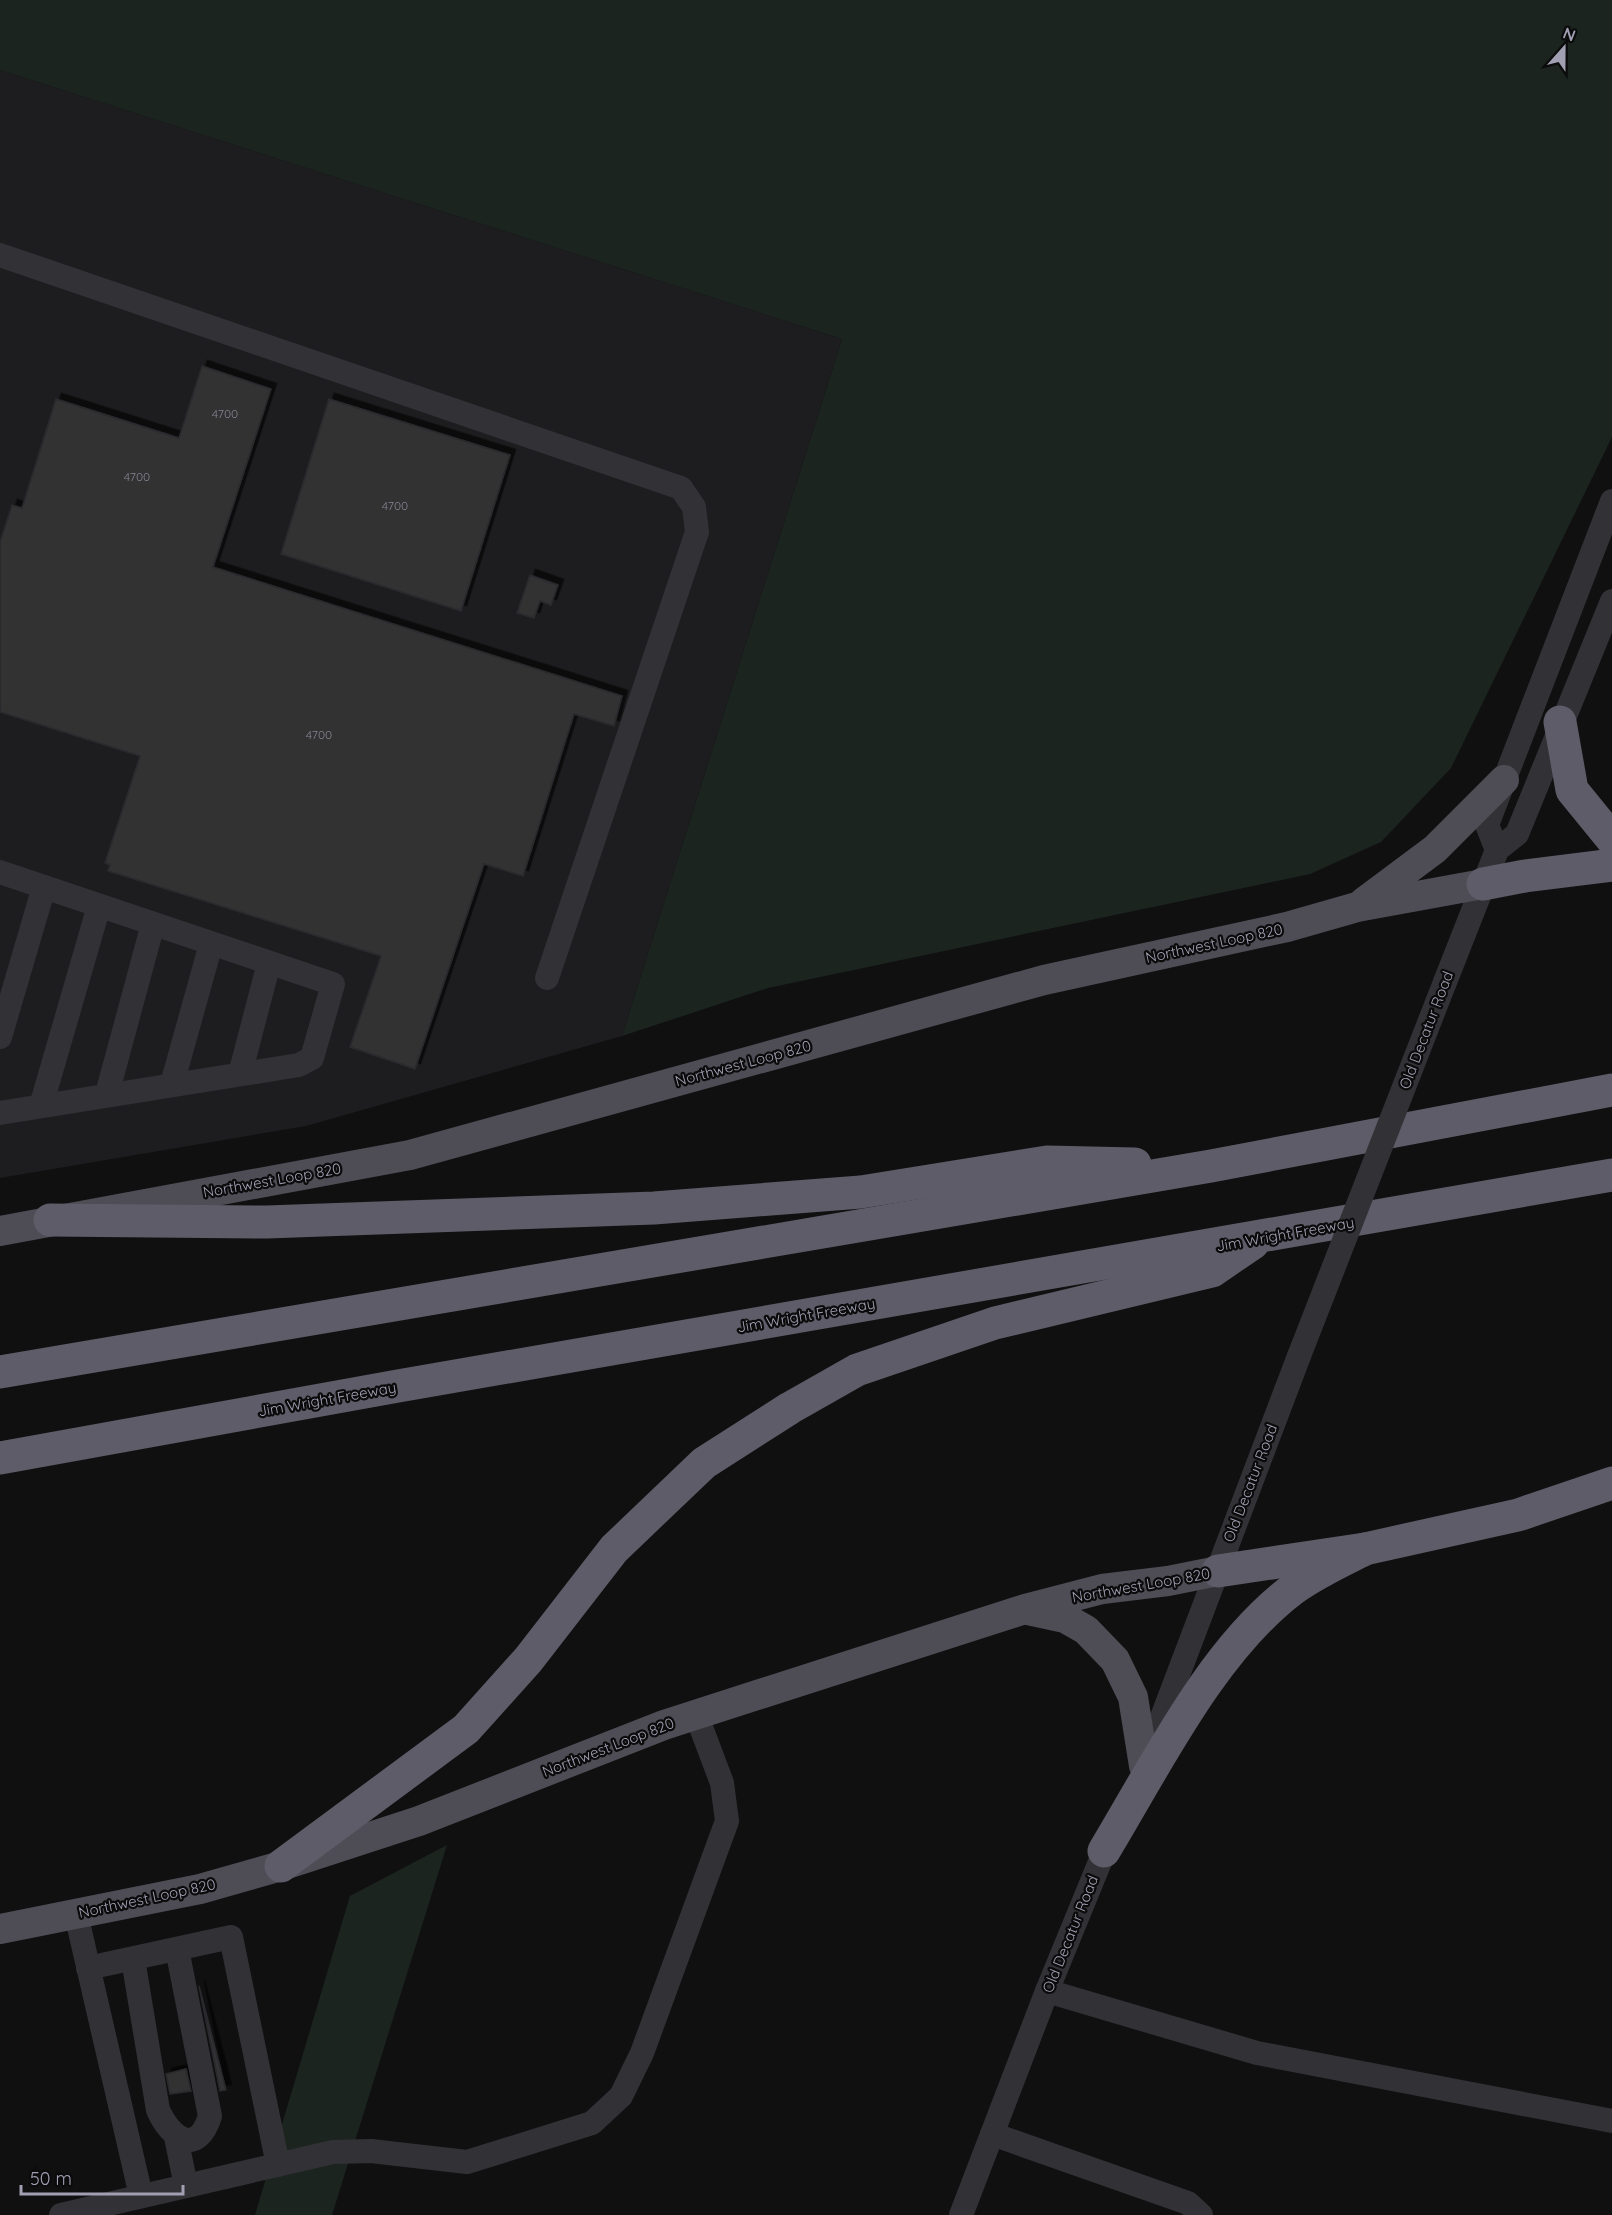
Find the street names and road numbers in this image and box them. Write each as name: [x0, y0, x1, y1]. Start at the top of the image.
street label: Northwest Loop 820: [1144, 919, 1284, 967]
street label: Old Decatur Road: [1395, 968, 1457, 1092]
street label: Northwest Loop 820: [673, 1036, 813, 1090]
street label: Northwest Loop 820: [201, 1158, 343, 1202]
street label: Jim Wright Freeway: [1215, 1213, 1355, 1255]
street label: Jim Wright Freeway: [736, 1294, 876, 1336]
street label: Jim Wright Freeway: [257, 1378, 397, 1420]
street label: Old Decatur Road: [1219, 1421, 1281, 1545]
street label: Northwest Loop 820: [1070, 1563, 1212, 1607]
street label: Northwest Loop 820: [539, 1713, 677, 1781]
street label: Old Decatur Road: [1038, 1873, 1102, 1995]
street label: Northwest Loop 820: [77, 1874, 217, 1922]

